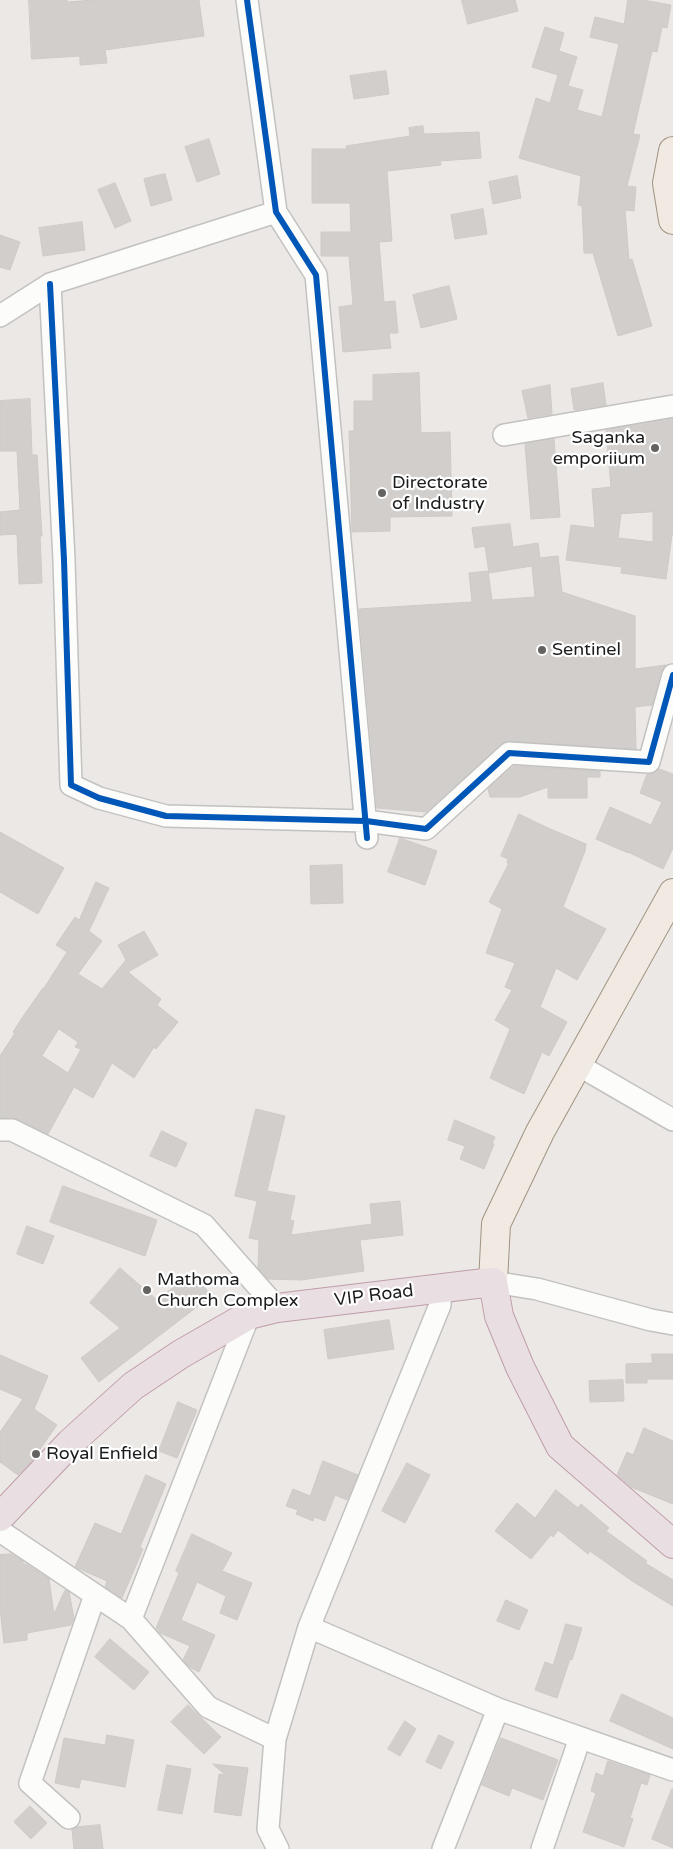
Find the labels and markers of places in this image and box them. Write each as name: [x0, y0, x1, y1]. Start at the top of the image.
place label: Saganka emporiium: [553, 427, 645, 469]
marker: Saganka emporiium: [649, 442, 661, 454]
place label: Directorate of Industry: [392, 472, 488, 514]
marker: Directorate of Industry: [376, 487, 388, 499]
place label: Sentinel: [552, 639, 621, 661]
marker: Sentinel: [536, 644, 548, 656]
place label: Mathoma Church Complex: [157, 1269, 299, 1312]
marker: Mathoma Church Complex: [141, 1284, 153, 1296]
place label: Royal Enfield: [46, 1443, 158, 1465]
marker: Royal Enfield: [30, 1448, 42, 1460]

